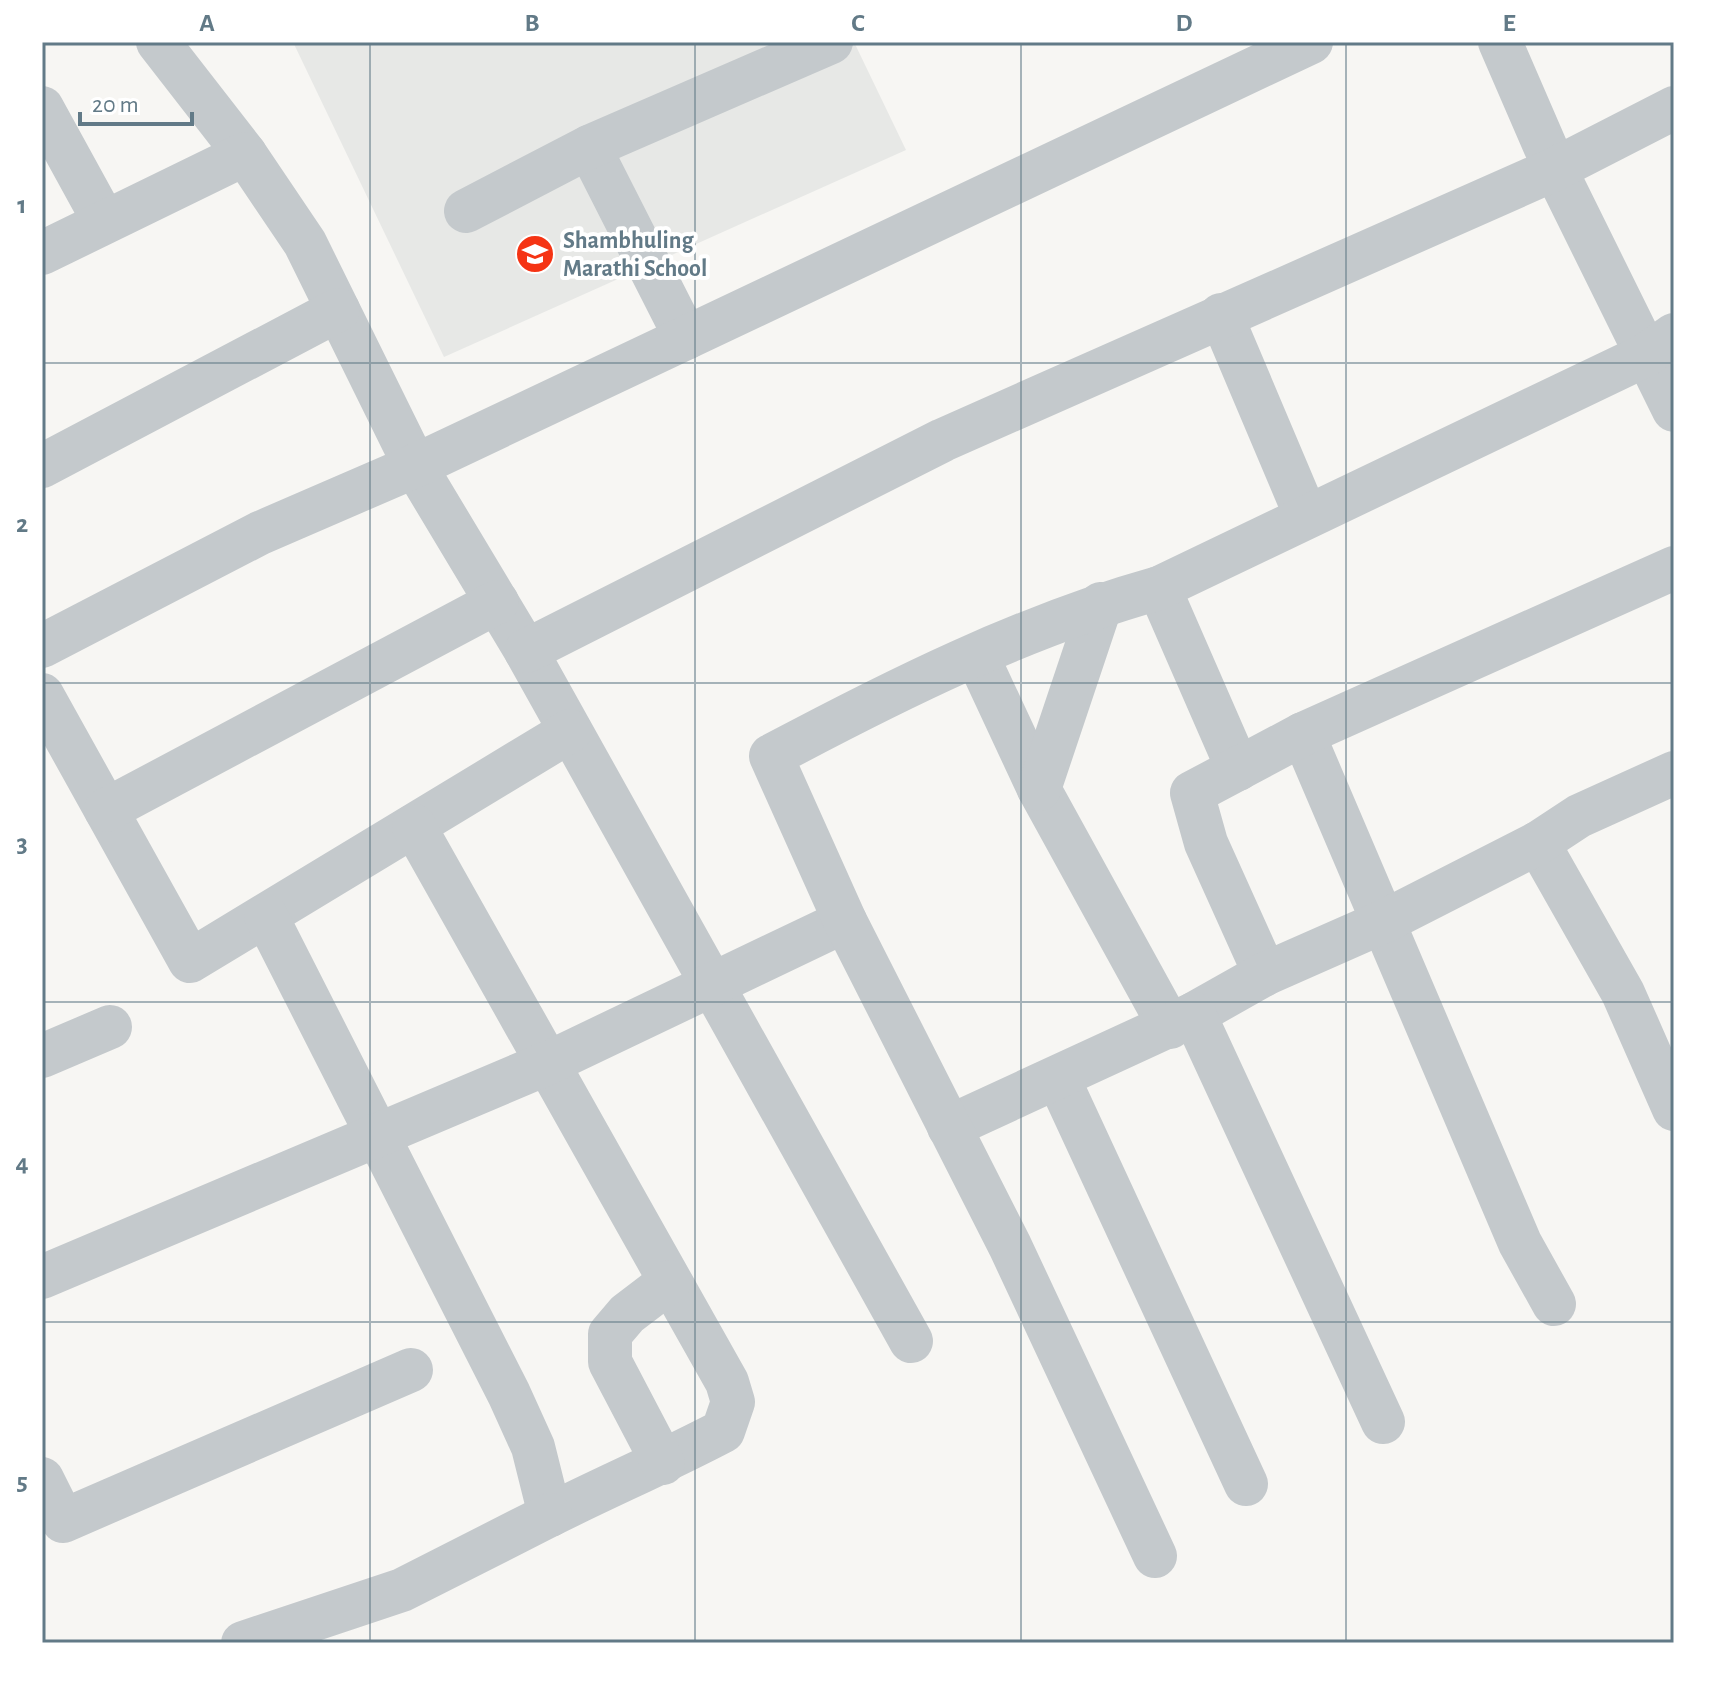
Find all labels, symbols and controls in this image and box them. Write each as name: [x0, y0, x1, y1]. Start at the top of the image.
text: A: [199, 10, 215, 36]
text: B: [524, 10, 540, 36]
text: C: [851, 10, 865, 36]
text: D: [1175, 10, 1193, 36]
text: E: [1502, 10, 1516, 36]
scale bar: [80, 76, 192, 126]
text: 20 m: [92, 93, 139, 117]
text: 1: [17, 192, 27, 218]
place label: Shambhuling Marathi School: [563, 229, 707, 281]
school or university icon: Shambhuling Marathi School: [514, 233, 556, 275]
text: 2: [16, 511, 28, 537]
text: 3: [16, 831, 28, 857]
text: 4: [15, 1150, 29, 1176]
text: 5: [16, 1469, 28, 1495]

